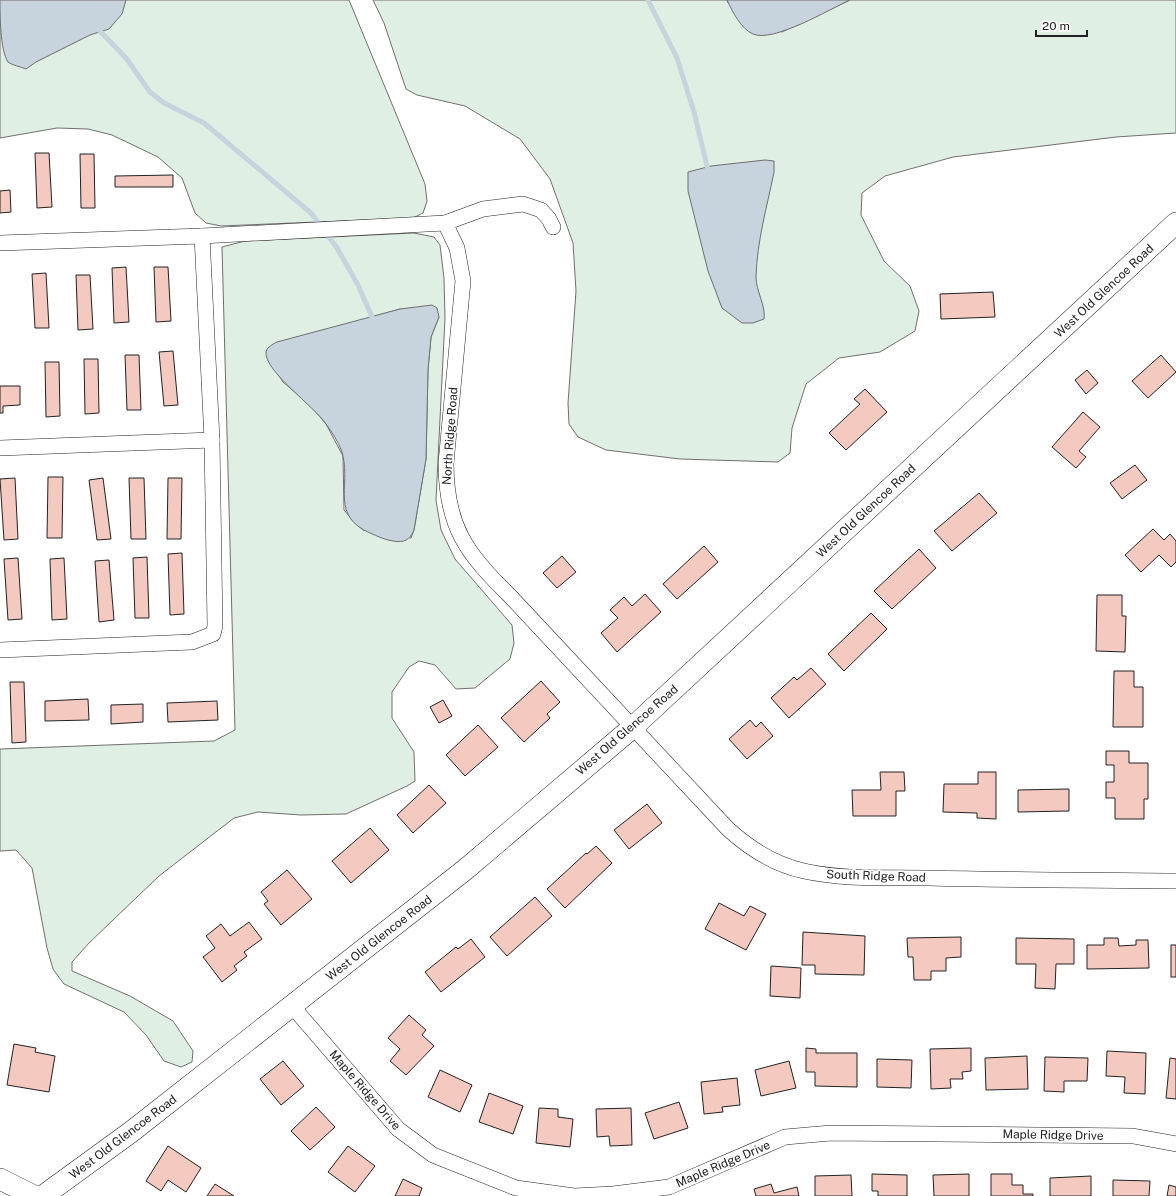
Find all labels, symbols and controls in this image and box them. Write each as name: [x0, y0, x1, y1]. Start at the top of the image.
scale bar: [1036, 12, 1087, 38]
text: 20 m: [1042, 19, 1070, 33]
street label: West Old Glencoe Road: [1052, 241, 1156, 341]
street label: North Ridge Road: [440, 387, 460, 485]
street label: West Old Glencoe Road: [814, 461, 918, 561]
street label: West Old Glencoe Road: [573, 682, 681, 778]
street label: South Ridge Road: [826, 867, 926, 885]
street label: West Old Glencoe Road: [323, 892, 435, 984]
street label: Maple Ridge Drive: [327, 1047, 404, 1133]
street label: West Old Glencoe Road: [67, 1092, 179, 1182]
street label: Maple Ridge Drive: [1002, 1127, 1104, 1143]
street label: Maple Ridge Drive: [674, 1138, 772, 1190]

